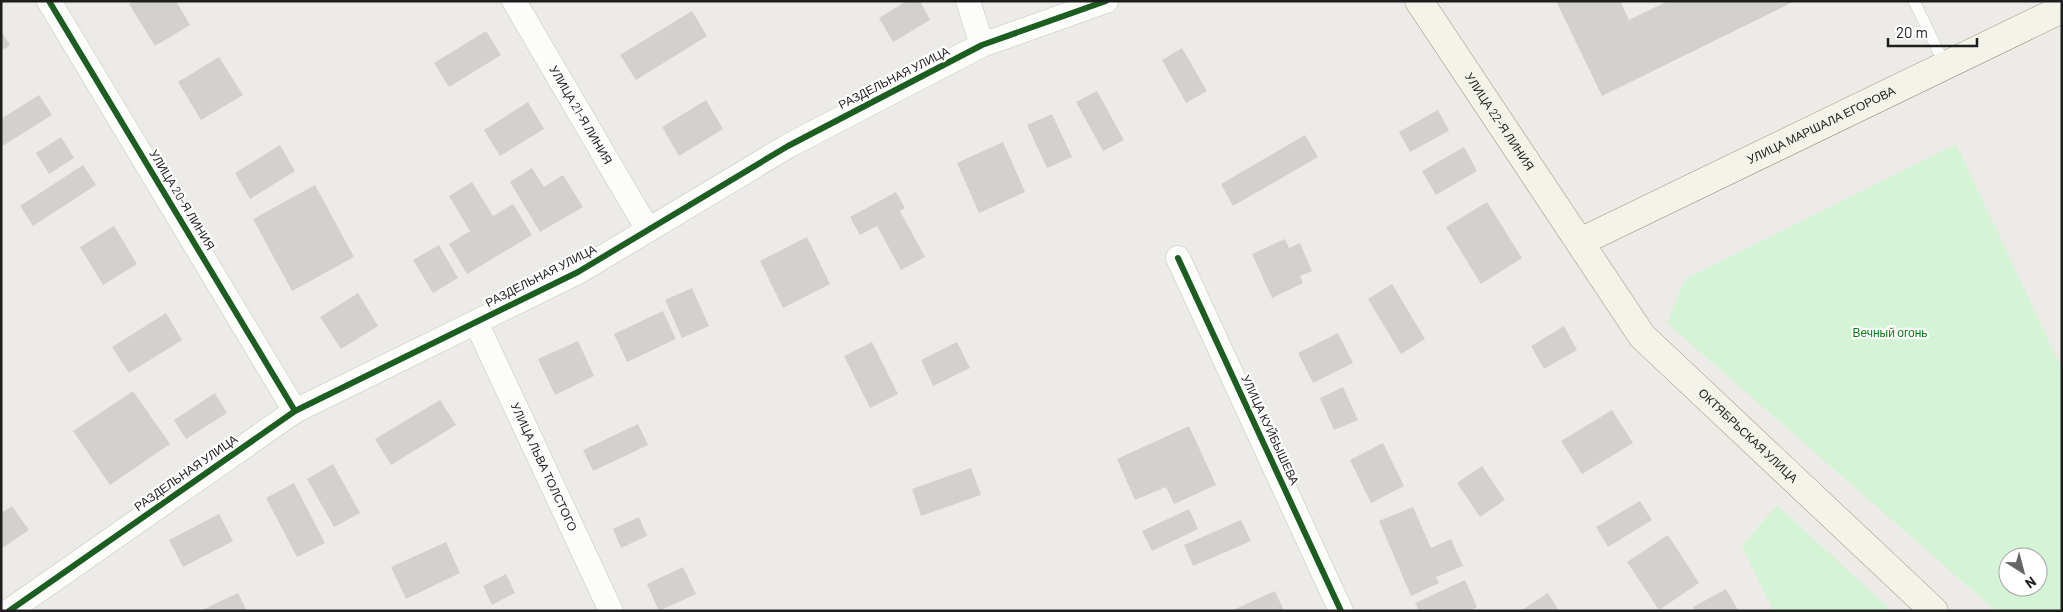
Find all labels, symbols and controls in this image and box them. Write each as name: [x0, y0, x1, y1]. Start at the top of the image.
scale bar: [1888, 15, 1977, 47]
text: 20 m: [1896, 23, 1928, 41]
street label: РАЗДЕЛЬНАЯ УЛИЦА: [836, 43, 952, 112]
street label: УЛИЦА 21-Я ЛИНИЯ: [547, 63, 616, 166]
street label: УЛИЦА 22-Я ЛИНИЯ: [1463, 70, 1538, 173]
street label: УЛИЦА МАРШАЛА ЕГОРОВА: [1745, 83, 1897, 166]
street label: УЛИЦА 20-Я ЛИНИЯ: [147, 147, 218, 253]
street label: РАЗДЕЛЬНАЯ УЛИЦА: [483, 241, 599, 310]
park label: Вечный огонь: [1852, 325, 1928, 339]
street label: УЛИЦА КУЙБЫШЕВА: [1238, 372, 1303, 487]
street label: ОКТЯБРЬСКАЯ УЛИЦА: [1696, 385, 1801, 485]
street label: УЛИЦА ЛЬВА ТОЛСТОГО: [509, 400, 581, 533]
street label: РАЗДЕЛЬНАЯ УЛИЦА: [131, 431, 240, 514]
north arrow: [1998, 547, 2048, 597]
text: N: [2022, 573, 2040, 593]

